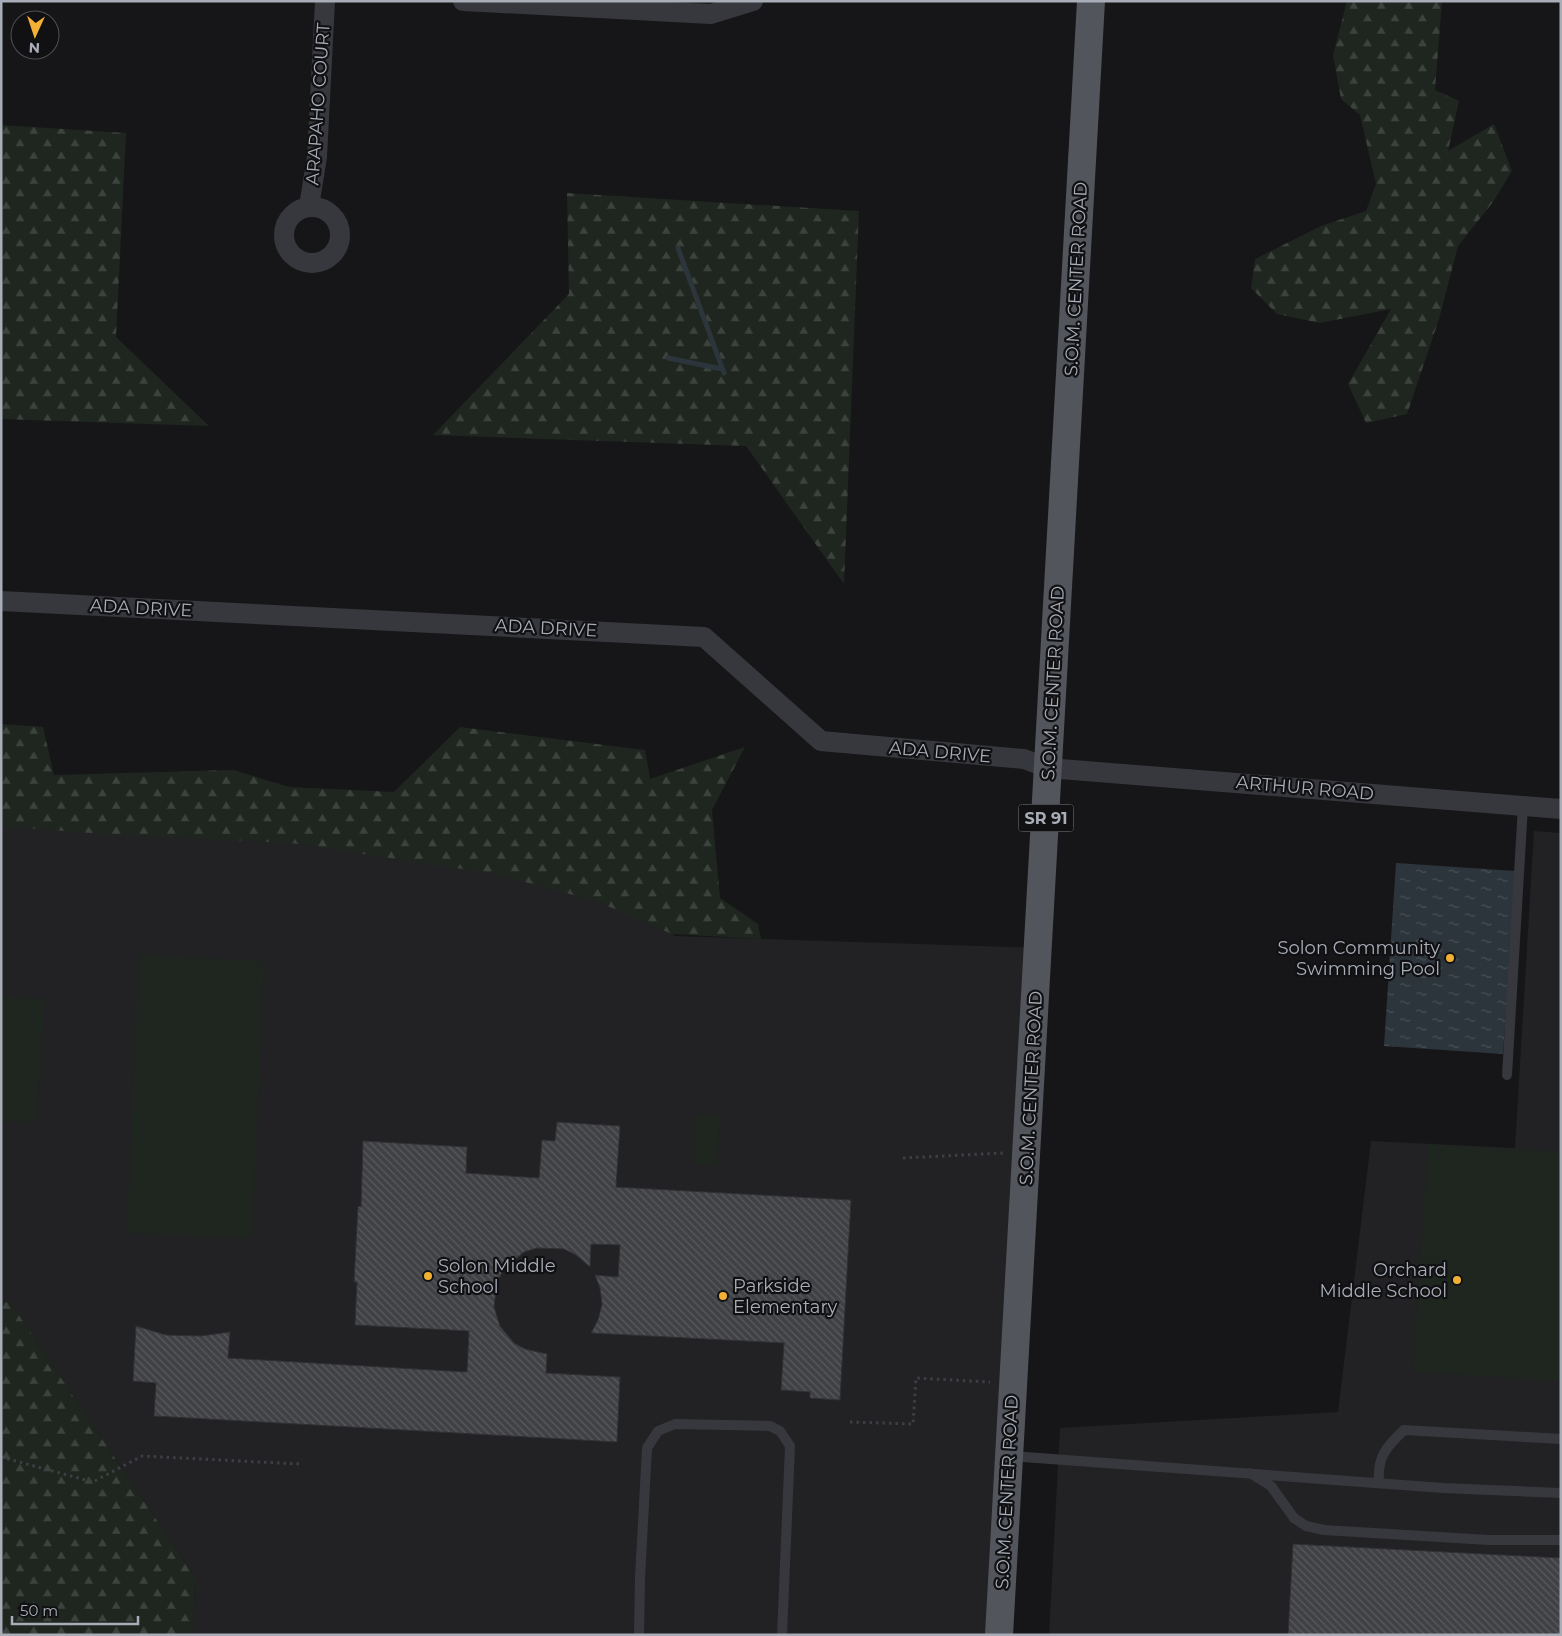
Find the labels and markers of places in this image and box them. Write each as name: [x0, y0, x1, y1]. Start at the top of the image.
place label: Solon Community Swimming Pool: [1277, 937, 1440, 980]
marker: Solon Community Swimming Pool: [1444, 952, 1456, 964]
place label: Solon Middle School: [438, 1255, 556, 1298]
place label: Orchard Middle School: [1319, 1259, 1447, 1302]
marker: Solon Middle School: [422, 1270, 434, 1282]
marker: Orchard Middle School: [1451, 1274, 1463, 1286]
place label: Parkside Elementary: [733, 1275, 838, 1318]
marker: Parkside Elementary: [717, 1290, 729, 1302]

